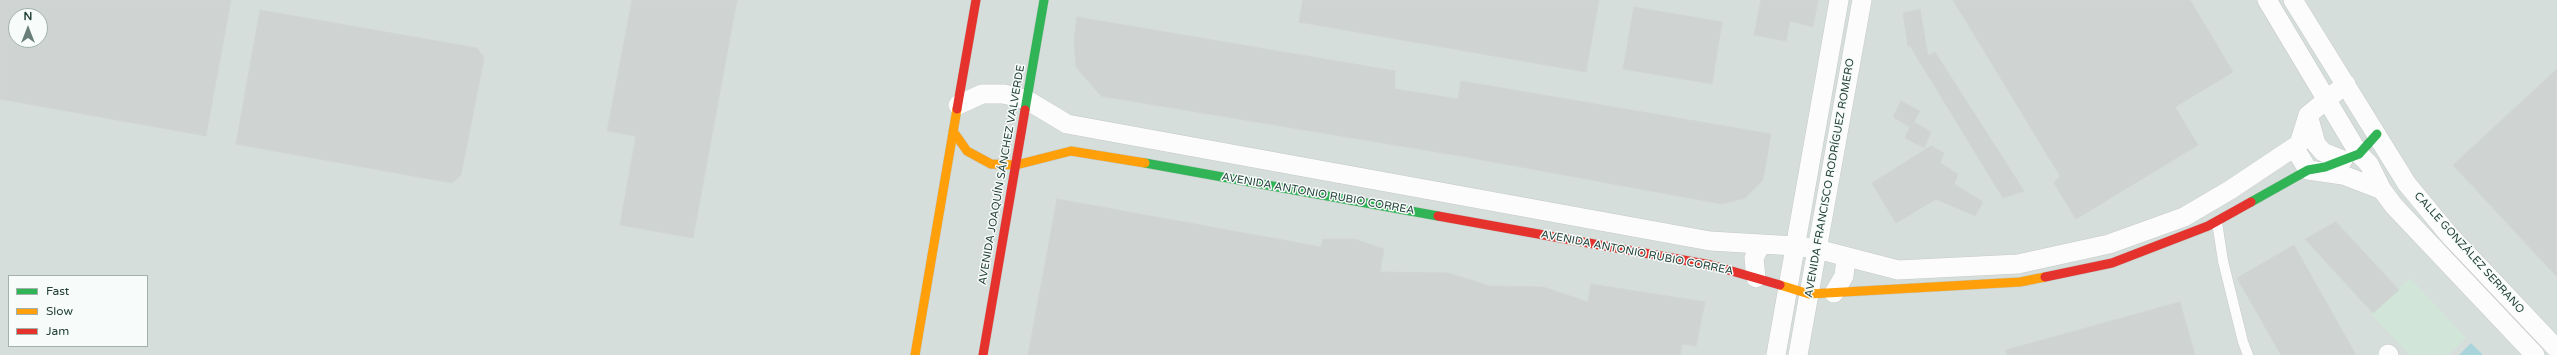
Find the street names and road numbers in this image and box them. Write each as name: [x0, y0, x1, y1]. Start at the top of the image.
street label: AVENIDA FRANCISCO RODRÍGUEZ ROMERO: [1802, 57, 1858, 299]
street label: AVENIDA JOAQUÍN SÁNCHEZ VALVERDE: [976, 64, 1028, 286]
street label: AVENIDA ANTONIO RUBIO CORREA: [1221, 171, 1415, 217]
street label: CALLE GONZÁLEZ SERRANO: [2411, 190, 2527, 316]
street label: AVENIDA ANTONIO RUBIO CORREA: [1540, 228, 1734, 278]

